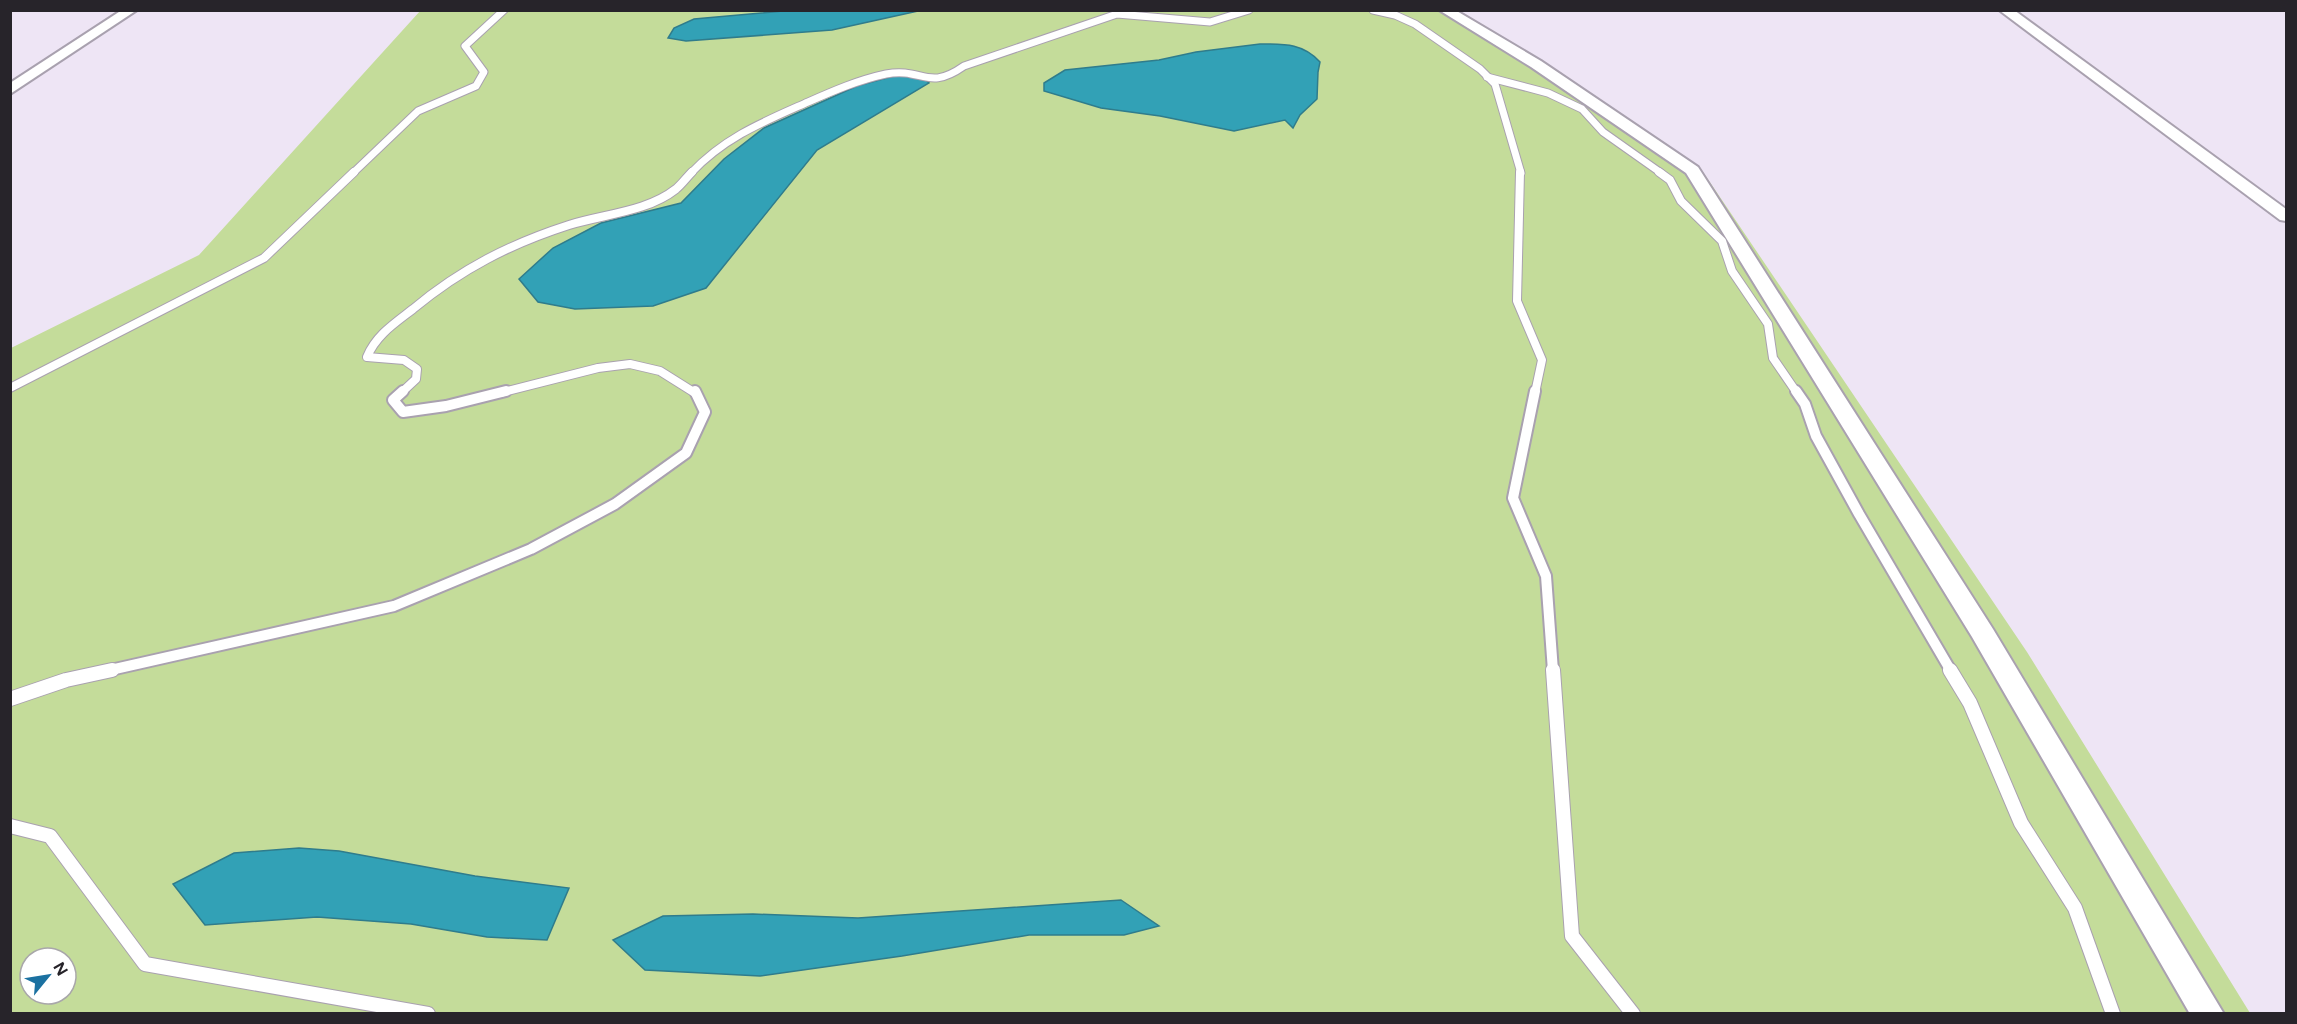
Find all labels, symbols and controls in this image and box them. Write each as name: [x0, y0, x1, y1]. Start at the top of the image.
north arrow: [18, 946, 78, 1006]
text: N: [49, 959, 72, 979]

